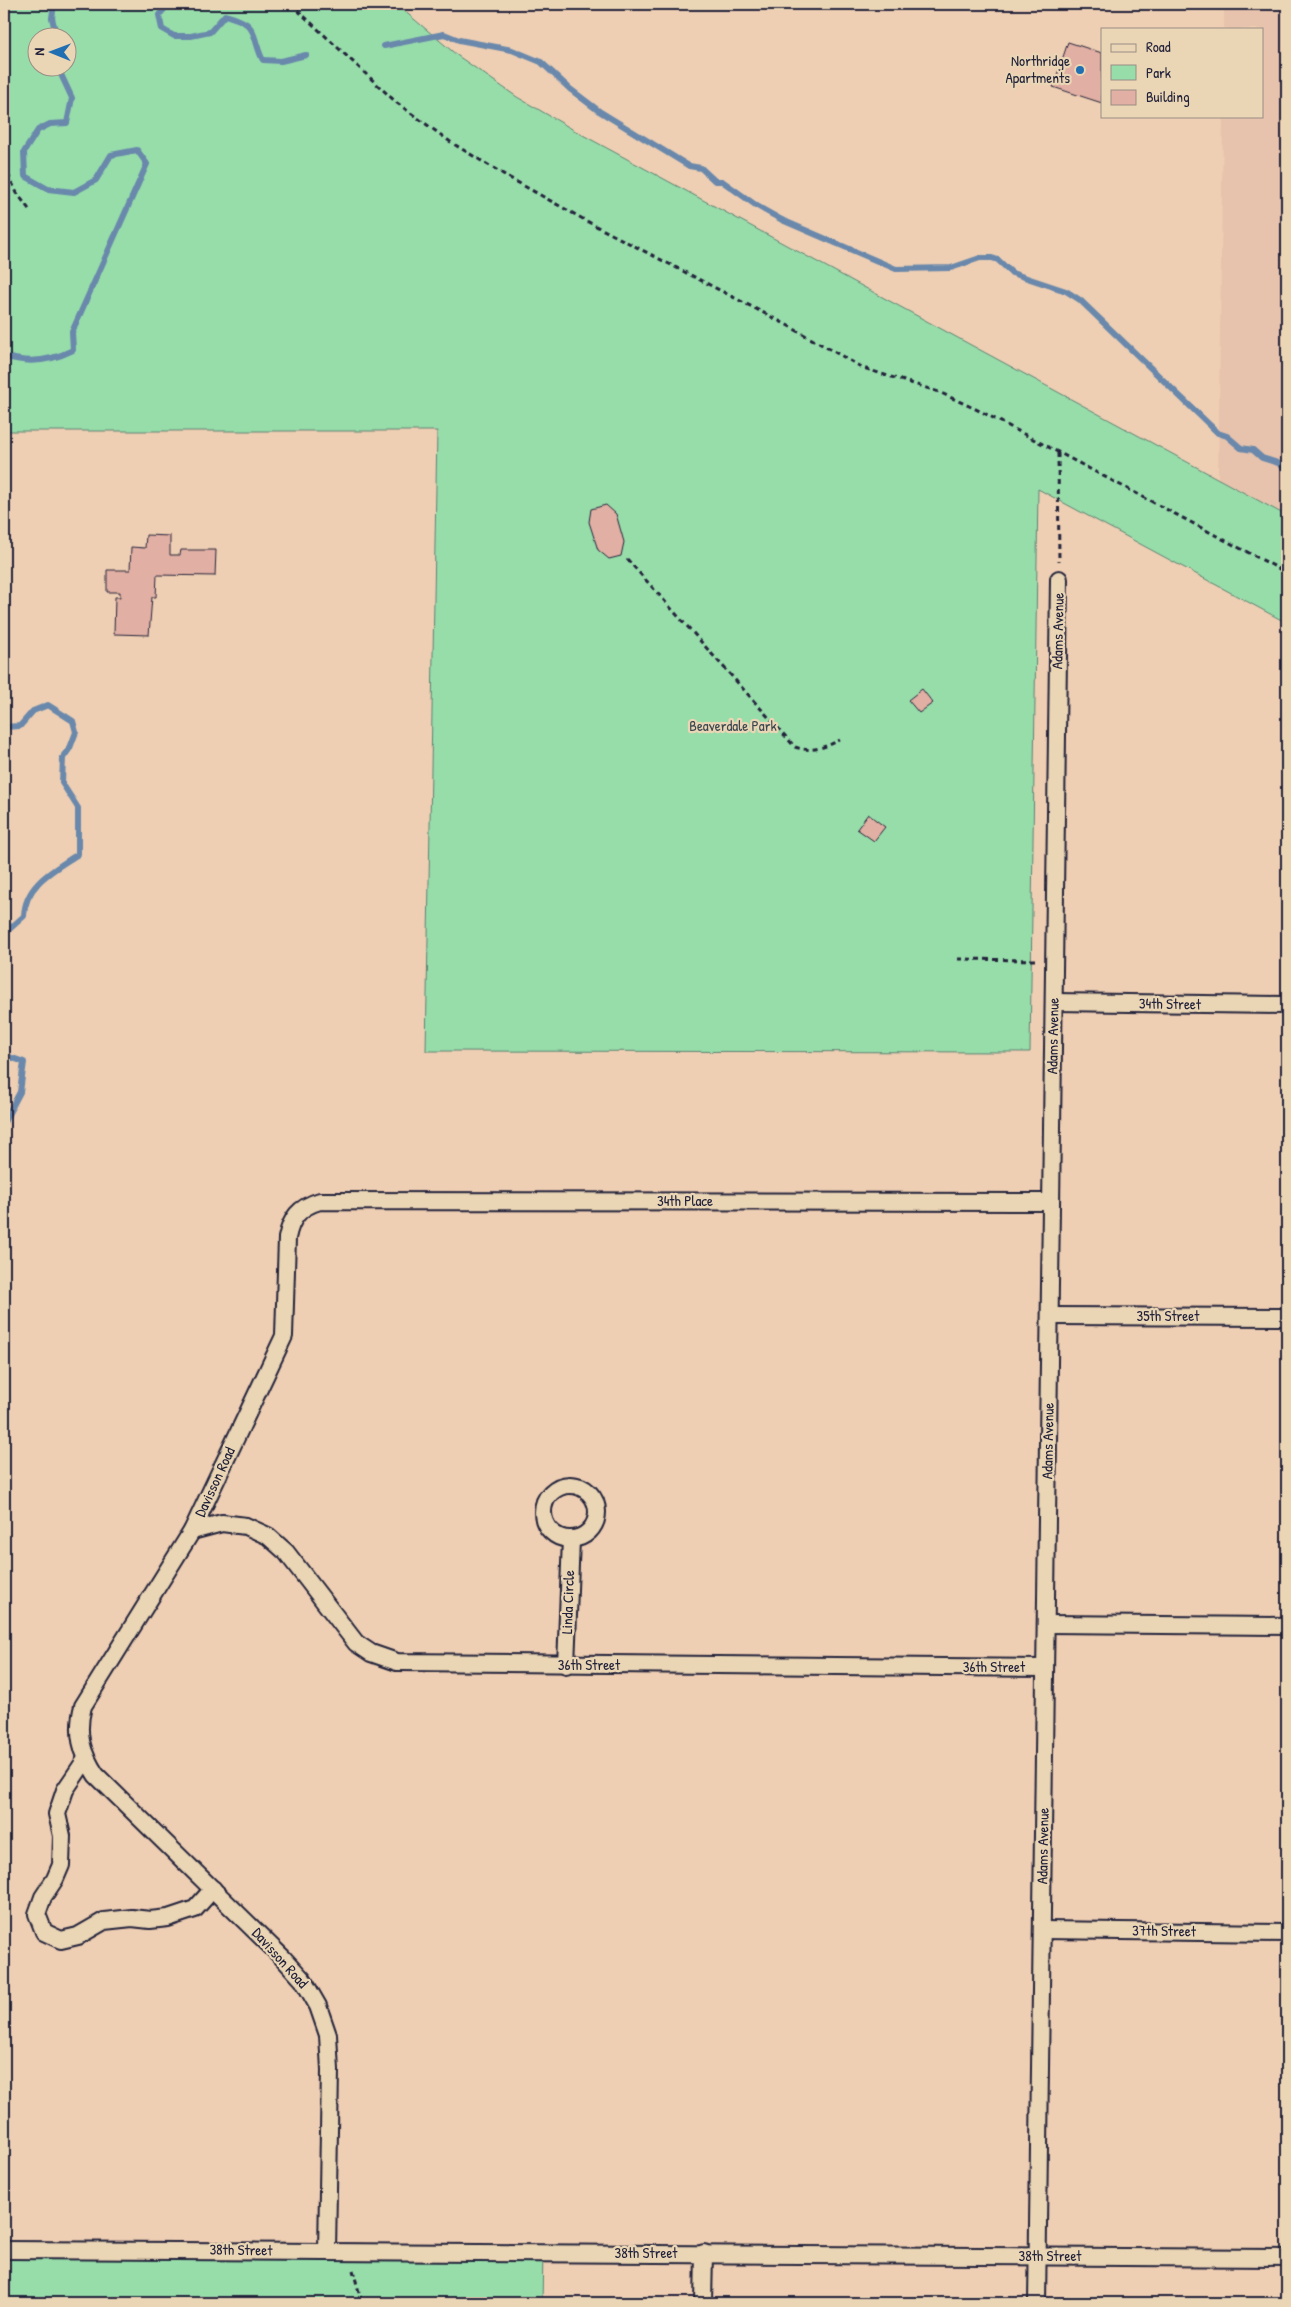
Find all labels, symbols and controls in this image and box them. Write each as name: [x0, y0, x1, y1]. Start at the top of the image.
north arrow: [28, 28, 78, 78]
legend: [1101, 28, 1264, 118]
text: Road: [1146, 36, 1171, 57]
text: N: [29, 47, 48, 56]
place label: Northridge Apartments: [1006, 50, 1070, 88]
text: Park: [1146, 62, 1171, 83]
marker: Northridge Apartments: [1074, 64, 1086, 76]
text: Building: [1146, 86, 1190, 107]
street label: Adams Avenue: [1046, 593, 1069, 669]
park label: Beaverdale Park: [689, 715, 777, 736]
street label: 34th Street: [1139, 992, 1202, 1015]
street label: Adams Avenue: [1041, 998, 1064, 1074]
street label: 34th Place: [657, 1190, 713, 1211]
street label: 35th Street: [1137, 1305, 1200, 1326]
street label: Adams Avenue: [1036, 1403, 1059, 1479]
street label: Davisson Road: [189, 1443, 240, 1520]
street label: Linda Circle: [556, 1570, 579, 1634]
street label: 36th Street: [558, 1654, 621, 1675]
street label: 36th Street: [963, 1656, 1026, 1677]
street label: Adams Avenue: [1031, 1808, 1054, 1884]
street label: 37th Street: [1132, 1919, 1197, 1942]
street label: Davisson Road: [248, 1923, 313, 1993]
street label: 38th Street: [209, 2238, 274, 2261]
street label: 38th Street: [614, 2242, 678, 2263]
street label: 38th Street: [1018, 2245, 1082, 2266]

